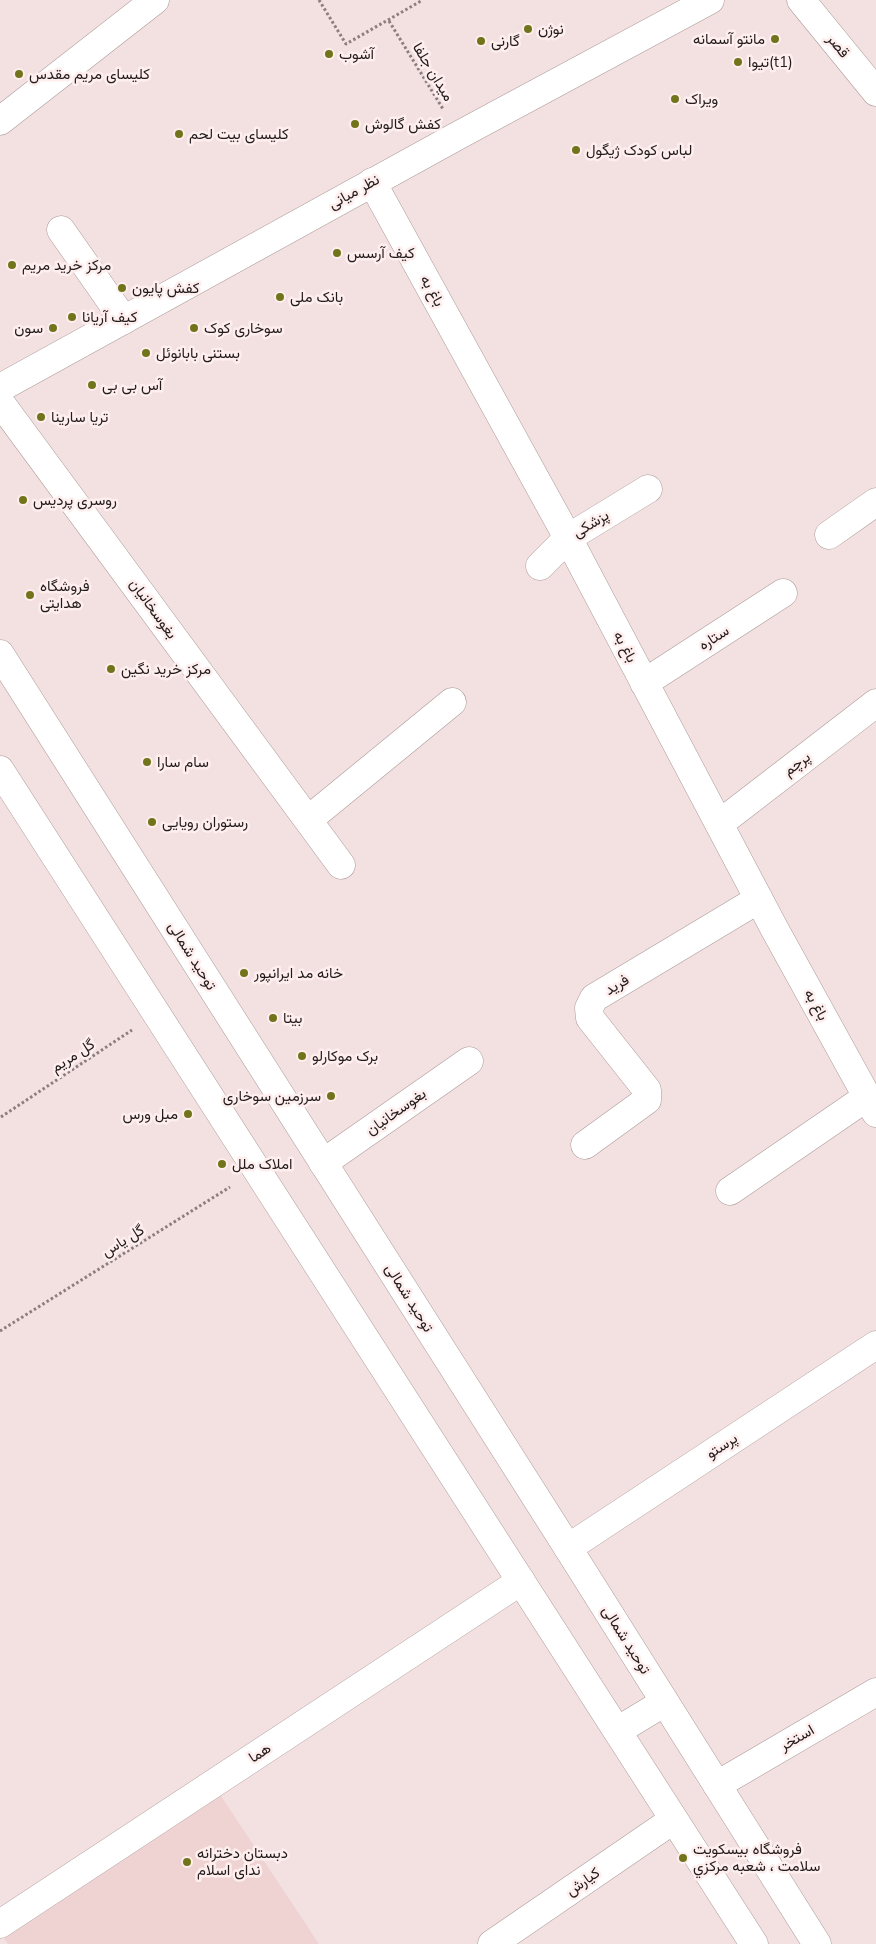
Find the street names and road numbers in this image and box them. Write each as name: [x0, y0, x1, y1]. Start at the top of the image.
street label: قصر: [823, 30, 853, 62]
street label: میدان جلفا: [409, 39, 457, 105]
street label: نظر میانی: [325, 171, 383, 213]
street label: باغ به: [416, 272, 448, 310]
street label: پزشکی: [570, 506, 612, 542]
street label: بغوسخانیان: [125, 576, 181, 642]
street label: ستاره: [695, 622, 733, 654]
street label: باغ به: [609, 628, 641, 666]
street label: پرچم: [780, 748, 814, 780]
street label: توحید شمالی: [164, 919, 220, 993]
street label: فرید: [602, 971, 632, 999]
street label: باغ به: [800, 986, 832, 1024]
street label: گل مریم: [48, 1035, 98, 1077]
street label: بغوسخانیان: [362, 1085, 430, 1139]
street label: گل یاس: [98, 1221, 148, 1261]
street label: توحید شمالی: [381, 1261, 437, 1335]
street label: پرستو: [703, 1429, 741, 1463]
street label: توحید شمالی: [598, 1603, 654, 1677]
street label: استخر: [777, 1721, 817, 1755]
street label: هما: [245, 1739, 275, 1767]
street label: کیارش: [562, 1864, 604, 1900]

